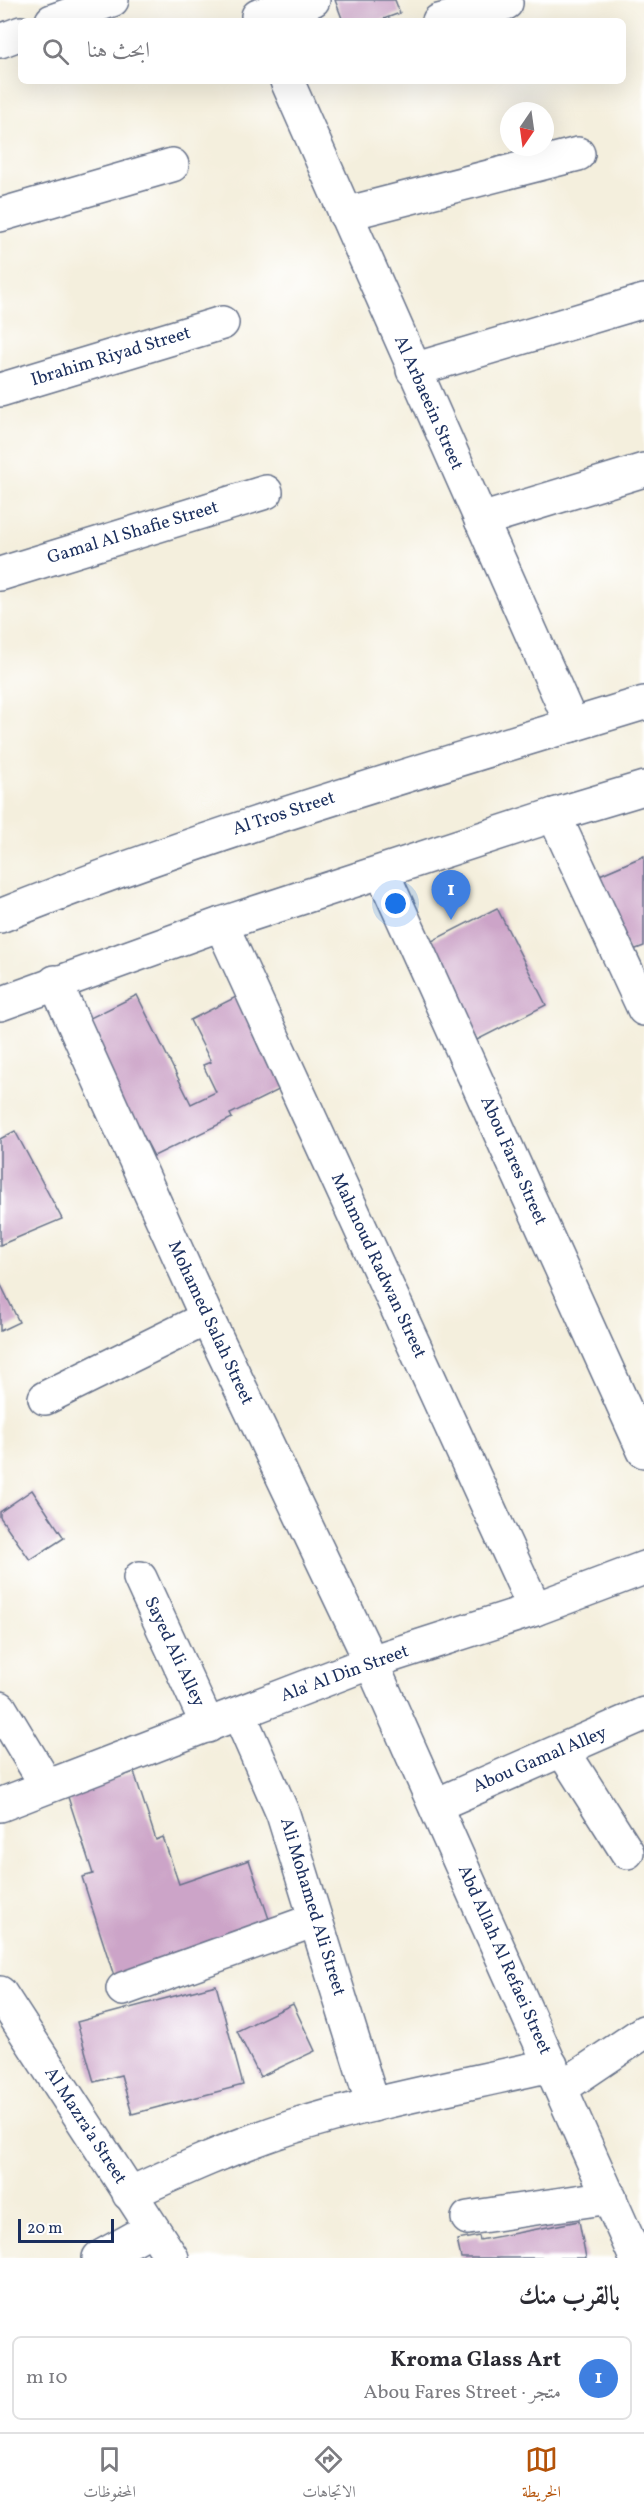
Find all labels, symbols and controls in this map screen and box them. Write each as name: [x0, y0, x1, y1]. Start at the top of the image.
search box: [18, 18, 626, 84]
icon: search: [39, 35, 72, 68]
text: ابحث هنا: [87, 36, 150, 67]
north arrow: [500, 102, 554, 156]
street label: Ibrahim Riyad Street: [28, 321, 194, 393]
street label: Al Arbaeein Street: [387, 332, 469, 474]
street label: Gamal Al Shafie Street: [44, 495, 222, 571]
street label: Al Tros Street: [229, 786, 339, 842]
pin: 1: [432, 870, 470, 920]
your location: [381, 889, 410, 918]
street label: Abou Fares Street: [473, 1093, 553, 1229]
street label: Mahmoud Radwan Street: [324, 1169, 432, 1363]
street label: Mohamed Salah Street: [161, 1237, 259, 1409]
street label: Sayed Ali Alley: [138, 1593, 211, 1711]
street label: Ala' Al Din Street: [277, 1639, 413, 1709]
street label: Abou Gamal Alley: [469, 1720, 611, 1800]
street label: Ali Mohamed Ali Street: [273, 1815, 351, 1999]
street label: Abd Allah Al Refaei Street: [451, 1861, 557, 2059]
street label: Al Mazra'a Street: [38, 2063, 132, 2189]
scale bar: [18, 2216, 114, 2244]
text: 20 m: [27, 2218, 62, 2240]
text: بالقرب منك: [519, 2279, 620, 2315]
text: Kroma Glass Art: [390, 2345, 561, 2376]
text: 10 m: [26, 2364, 67, 2392]
text: 1: [594, 2364, 603, 2392]
text: متجر · Abou Fares Street: [363, 2379, 561, 2407]
tab: المحفوظات: [83, 2443, 136, 2507]
tab: الاتجاهات: [302, 2443, 356, 2507]
tab: الخريطة: [522, 2443, 561, 2507]

